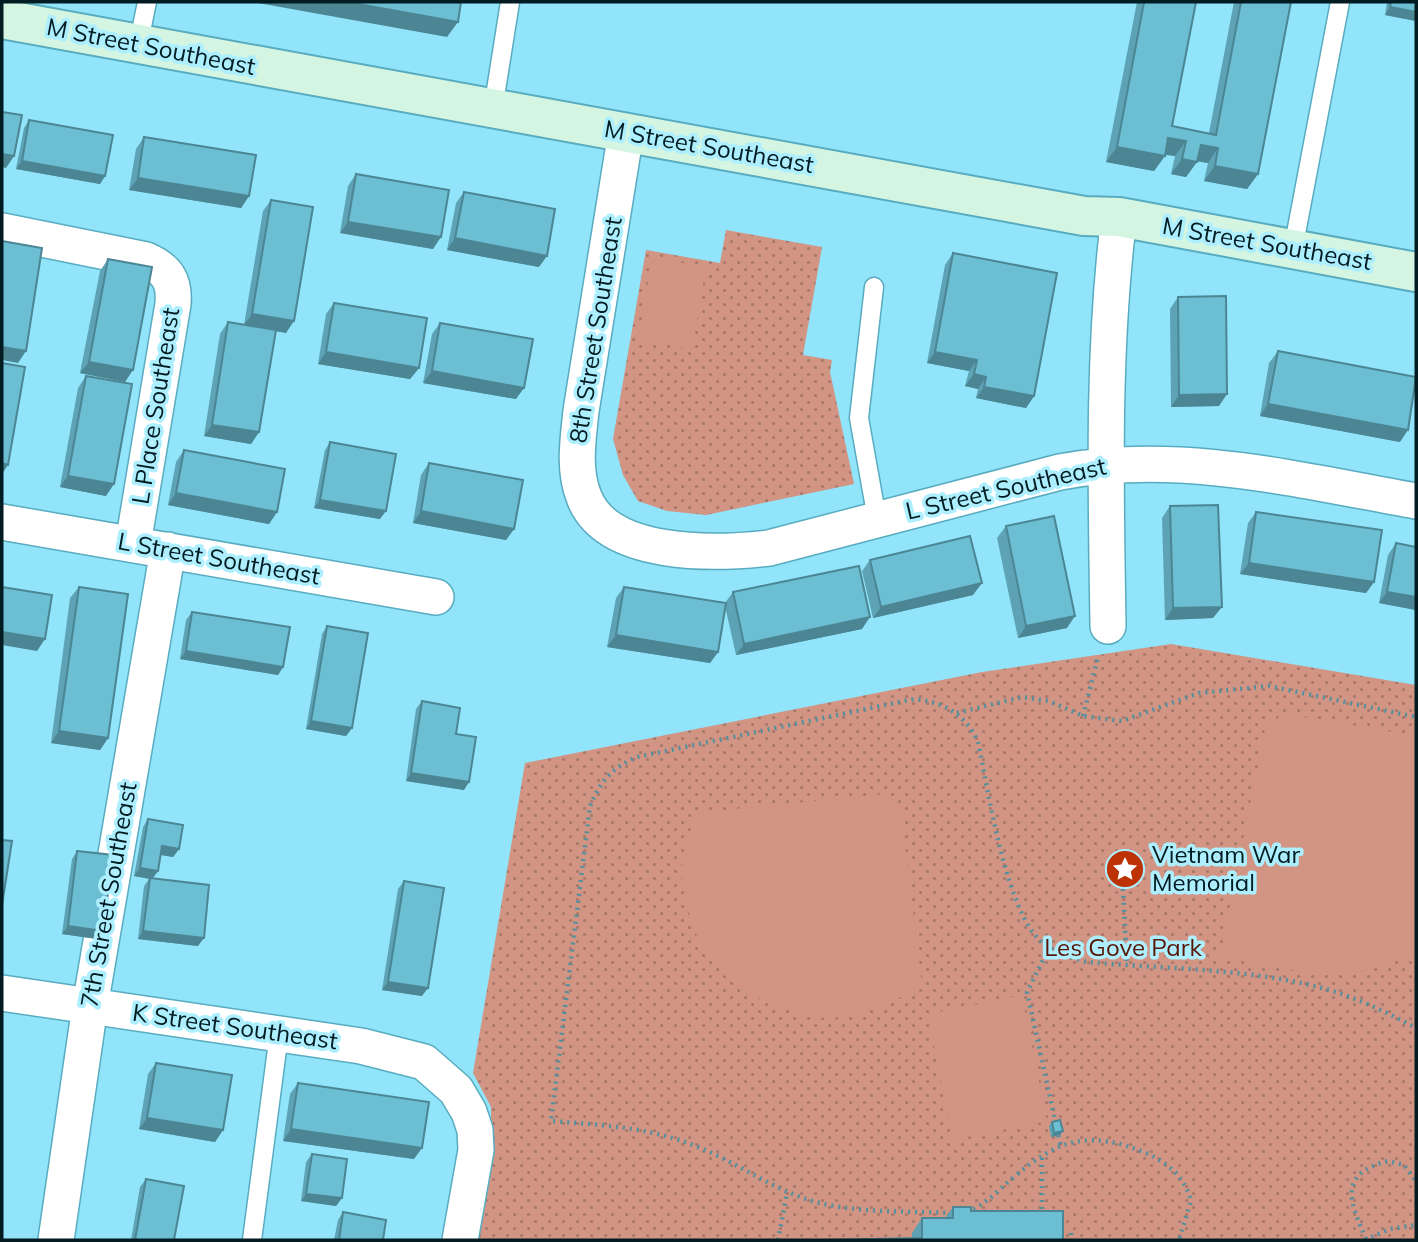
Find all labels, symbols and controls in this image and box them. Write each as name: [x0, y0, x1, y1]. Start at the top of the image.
street label: M Street Southeast: [44, 11, 258, 81]
street label: M Street Southeast: [602, 113, 816, 179]
street label: M Street Southeast: [1160, 210, 1374, 276]
street label: 8th Street Southeast: [562, 215, 628, 445]
street label: L Place Southeast: [125, 305, 185, 506]
street label: L Street Southeast: [903, 450, 1109, 526]
street label: L Street Southeast: [116, 525, 323, 591]
street label: 7th Street Southeast: [73, 780, 143, 1010]
place label: Vietnam War Memorial: [1152, 839, 1300, 897]
place icon: Vietnam War Memorial: [1104, 848, 1146, 890]
park label: Les Gove Park: [1044, 932, 1202, 962]
street label: K Street Southeast: [131, 997, 340, 1055]

